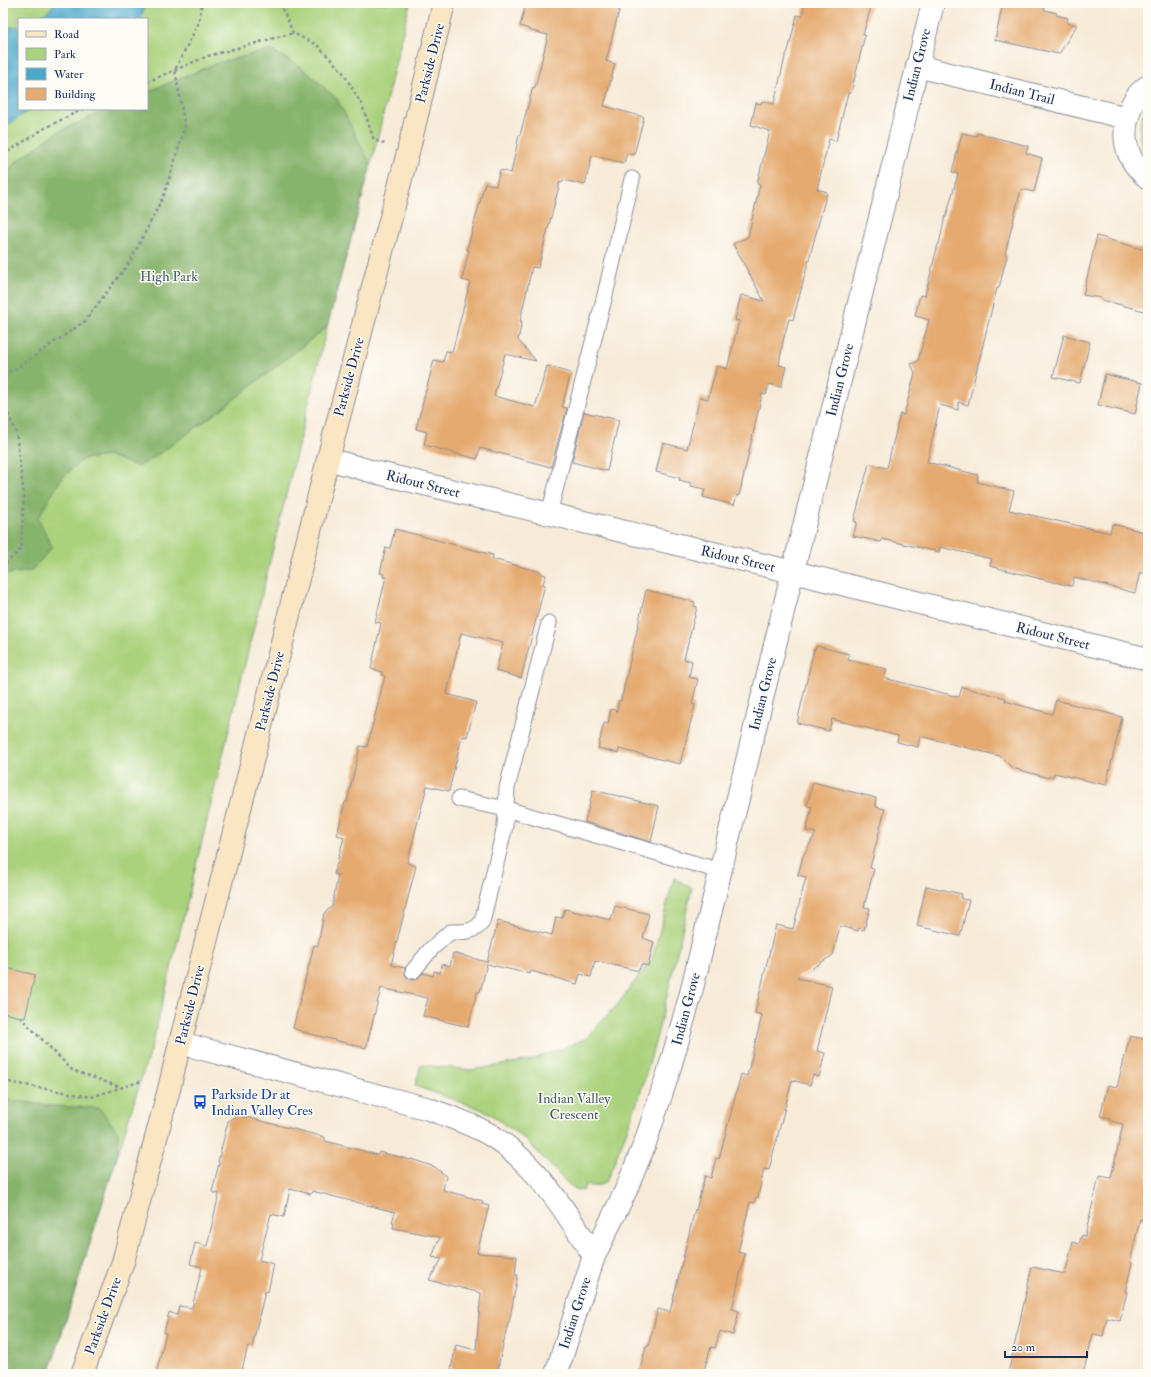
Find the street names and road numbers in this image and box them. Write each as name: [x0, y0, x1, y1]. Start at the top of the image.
street label: Parkside Drive: [412, 21, 448, 105]
street label: Indian Grove: [900, 27, 934, 103]
street label: Indian Trail: [988, 76, 1057, 108]
street label: Parkside Drive: [330, 335, 368, 419]
street label: Indian Grove: [823, 342, 857, 418]
street label: Ridout Street: [384, 467, 462, 502]
street label: Ridout Street: [699, 542, 777, 576]
street label: Ridout Street: [1014, 619, 1092, 654]
street label: Parkside Drive: [252, 649, 288, 733]
street label: Indian Grove: [746, 656, 780, 732]
street label: Parkside Drive: [172, 963, 208, 1047]
street label: Indian Grove: [668, 971, 704, 1047]
street label: Parkside Drive: [81, 1275, 125, 1357]
street label: Indian Grove: [555, 1275, 595, 1351]

